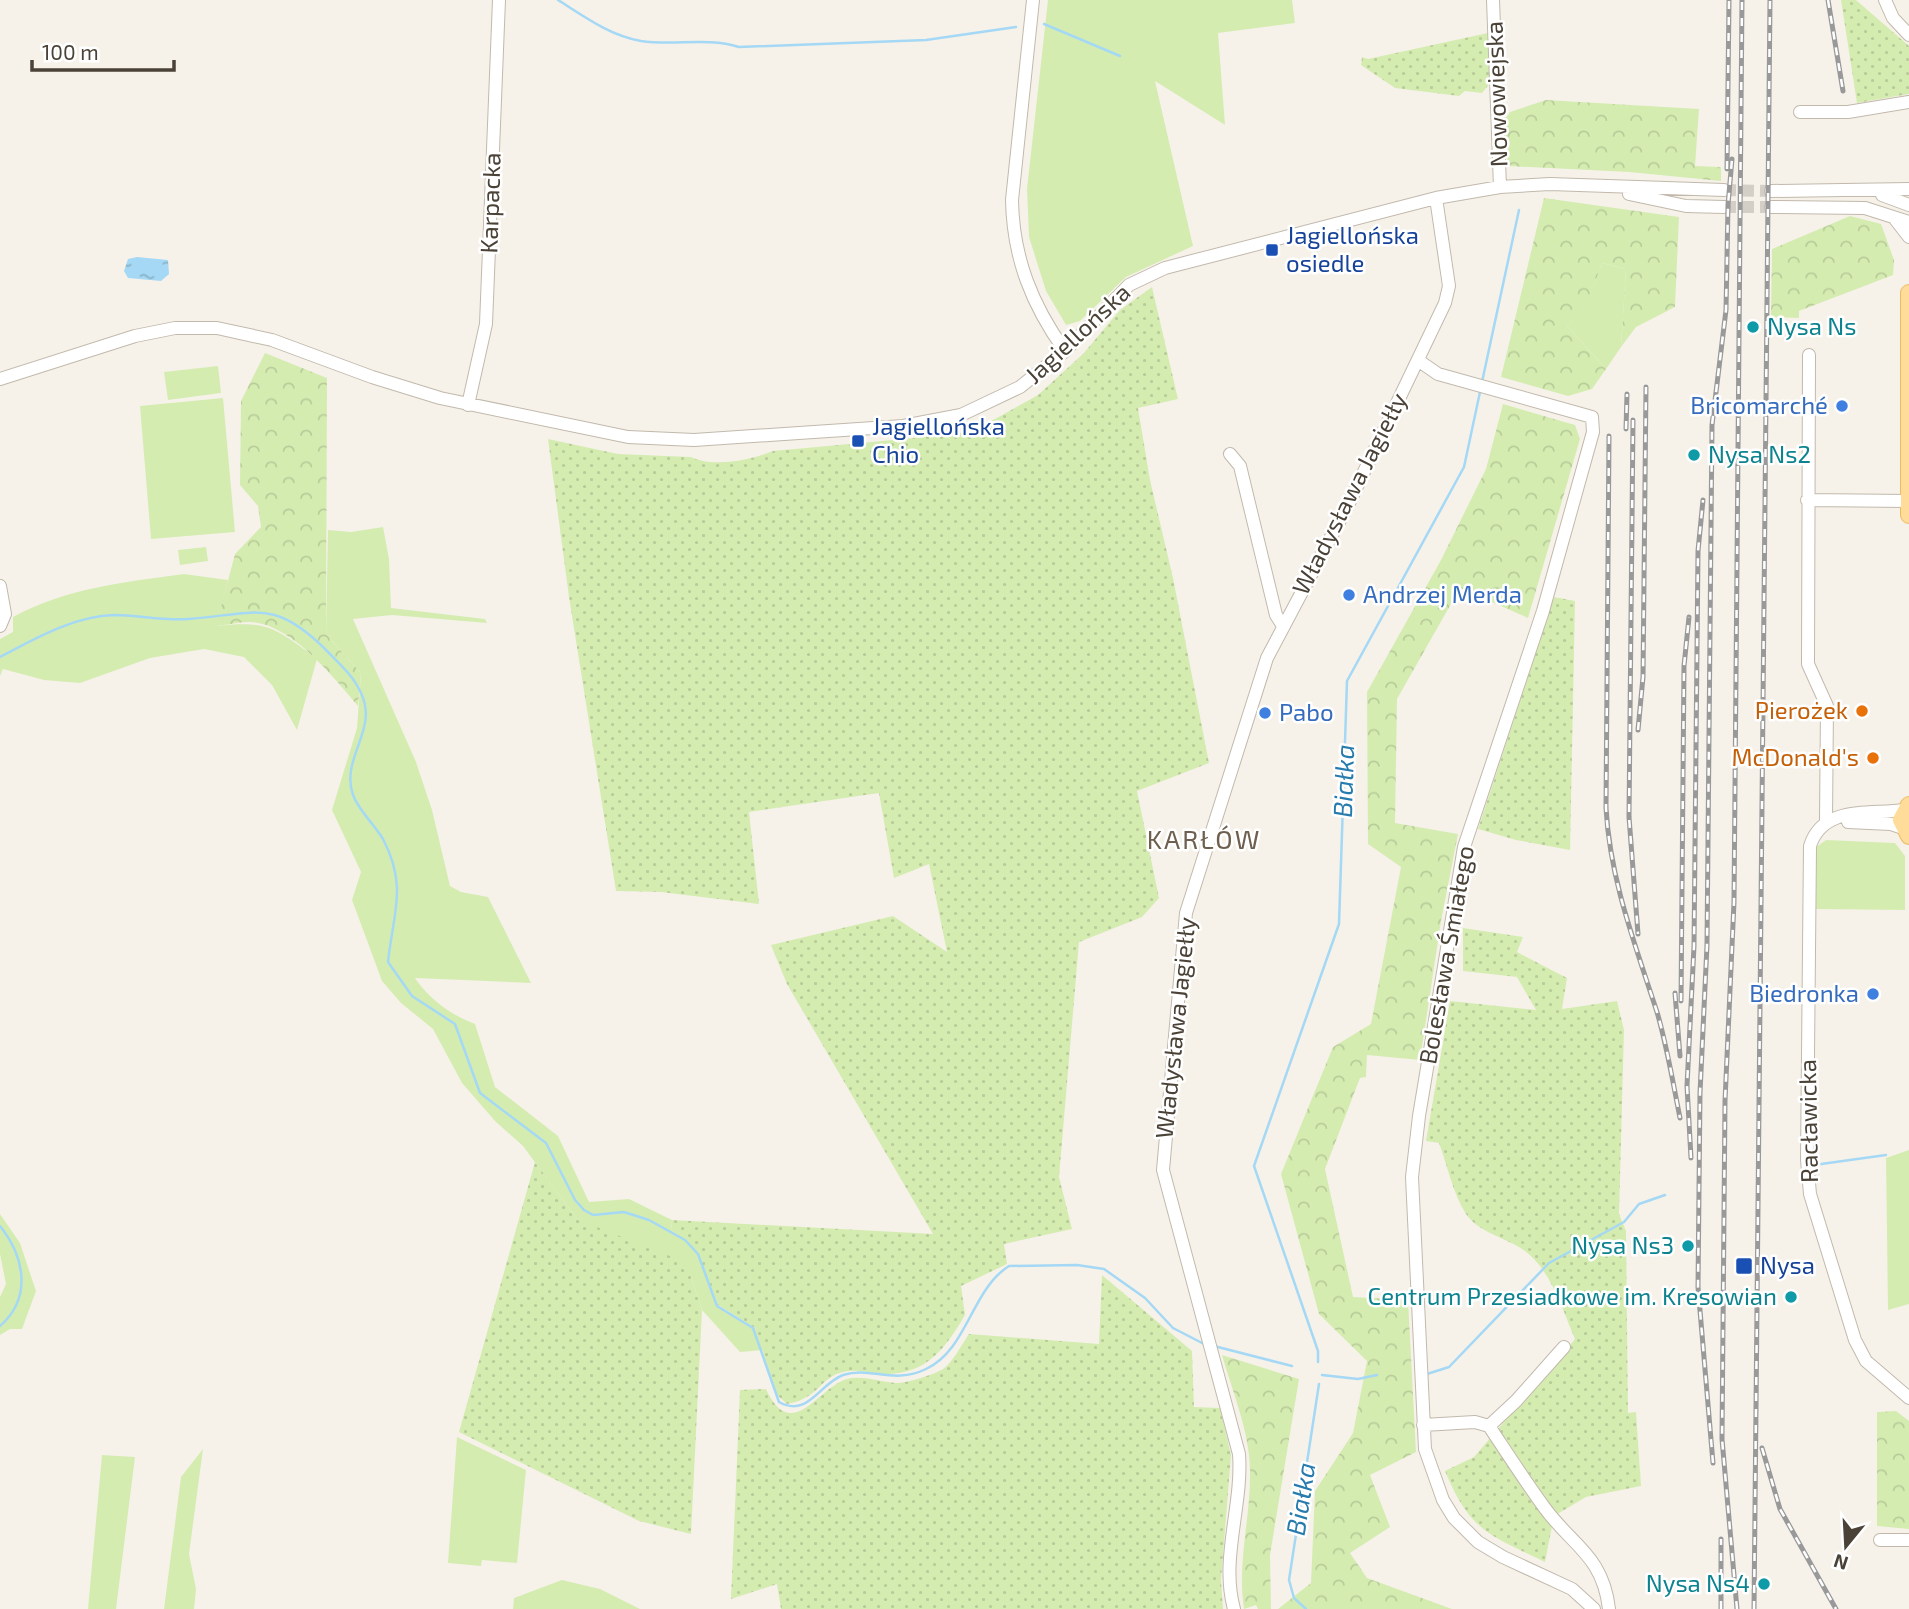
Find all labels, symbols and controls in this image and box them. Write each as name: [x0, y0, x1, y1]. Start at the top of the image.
street label: Nowowiejska: [1478, 21, 1513, 167]
scale bar: [32, 28, 173, 72]
text: 100 m: [42, 39, 99, 64]
street label: Karpacka: [473, 152, 506, 254]
place label: Jagiellońska osiedle: [1286, 220, 1419, 277]
marker: Jagiellońska osiedle: [1264, 242, 1280, 258]
street label: Jagiellońska: [1018, 277, 1135, 389]
place label: Nysa Ns: [1767, 311, 1856, 340]
marker: Nysa Ns: [1745, 319, 1761, 335]
street label: Władysława Jagiełły: [1285, 387, 1412, 599]
place label: Bricomarché: [1690, 390, 1828, 419]
marker: Bricomarché: [1834, 398, 1850, 414]
place label: Jagiellońska Chio: [872, 411, 1005, 468]
marker: Jagiellońska Chio: [850, 433, 866, 449]
place label: Nysa Ns2: [1708, 439, 1811, 468]
marker: Nysa Ns2: [1686, 447, 1702, 463]
place label: Andrzej Merda: [1363, 579, 1522, 608]
marker: Andrzej Merda: [1341, 587, 1357, 603]
place label: Pierożek: [1755, 695, 1848, 724]
place label: Pabo: [1279, 697, 1334, 726]
marker: Pierożek: [1854, 703, 1870, 719]
marker: Pabo: [1257, 705, 1273, 721]
place label: McDonald's: [1731, 742, 1859, 771]
water label: Białka: [1326, 744, 1359, 818]
marker: McDonald's: [1865, 750, 1881, 766]
district label: KARŁÓW: [1147, 823, 1261, 854]
street label: Bolesława Śmiałego: [1412, 843, 1479, 1066]
street label: Władysława Jagiełły: [1148, 915, 1201, 1140]
place label: Biedronka: [1749, 978, 1859, 1007]
marker: Biedronka: [1865, 986, 1881, 1002]
street label: Racławicka: [1792, 1059, 1823, 1183]
place label: Nysa Ns3: [1571, 1230, 1674, 1259]
marker: Nysa Ns3: [1680, 1238, 1696, 1254]
place label: Nysa: [1760, 1250, 1815, 1279]
marker: Nysa: [1734, 1256, 1754, 1276]
place label: Centrum Przesiadkowe im. Kresowian: [1368, 1281, 1777, 1310]
marker: Centrum Przesiadkowe im. Kresowian: [1783, 1289, 1799, 1305]
water label: Białka: [1278, 1460, 1321, 1537]
north arrow: [1811, 1511, 1881, 1581]
text: N: [1831, 1550, 1851, 1576]
place label: Nysa Ns4: [1646, 1568, 1750, 1597]
marker: Nysa Ns4: [1756, 1576, 1772, 1592]

